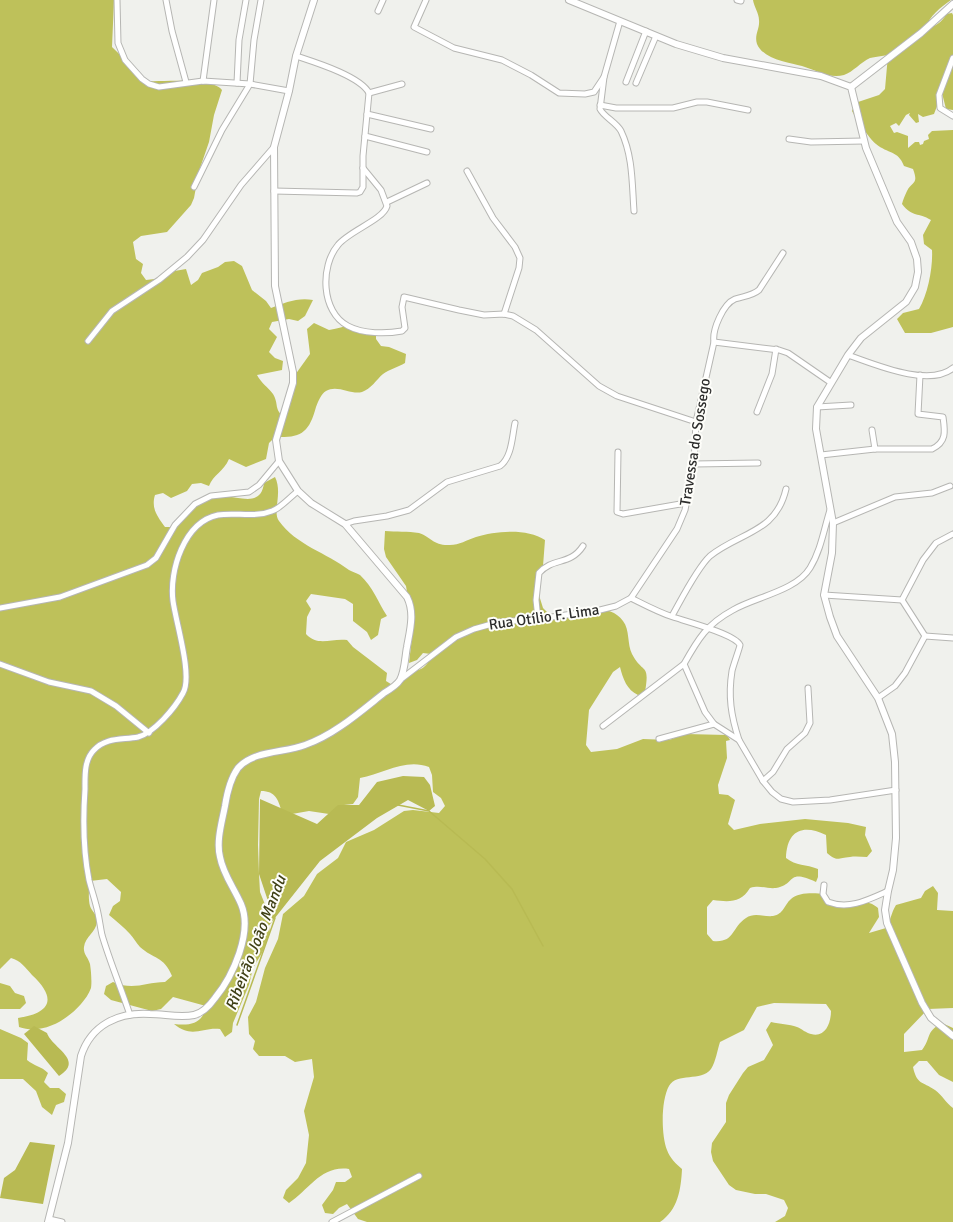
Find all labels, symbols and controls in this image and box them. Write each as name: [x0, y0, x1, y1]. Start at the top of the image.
street label: Travessa do Sossego: [676, 377, 714, 507]
street label: Rua Otílio F. Lima: [488, 600, 600, 634]
water label: Ribeirão João Mandu: [221, 872, 291, 1013]

